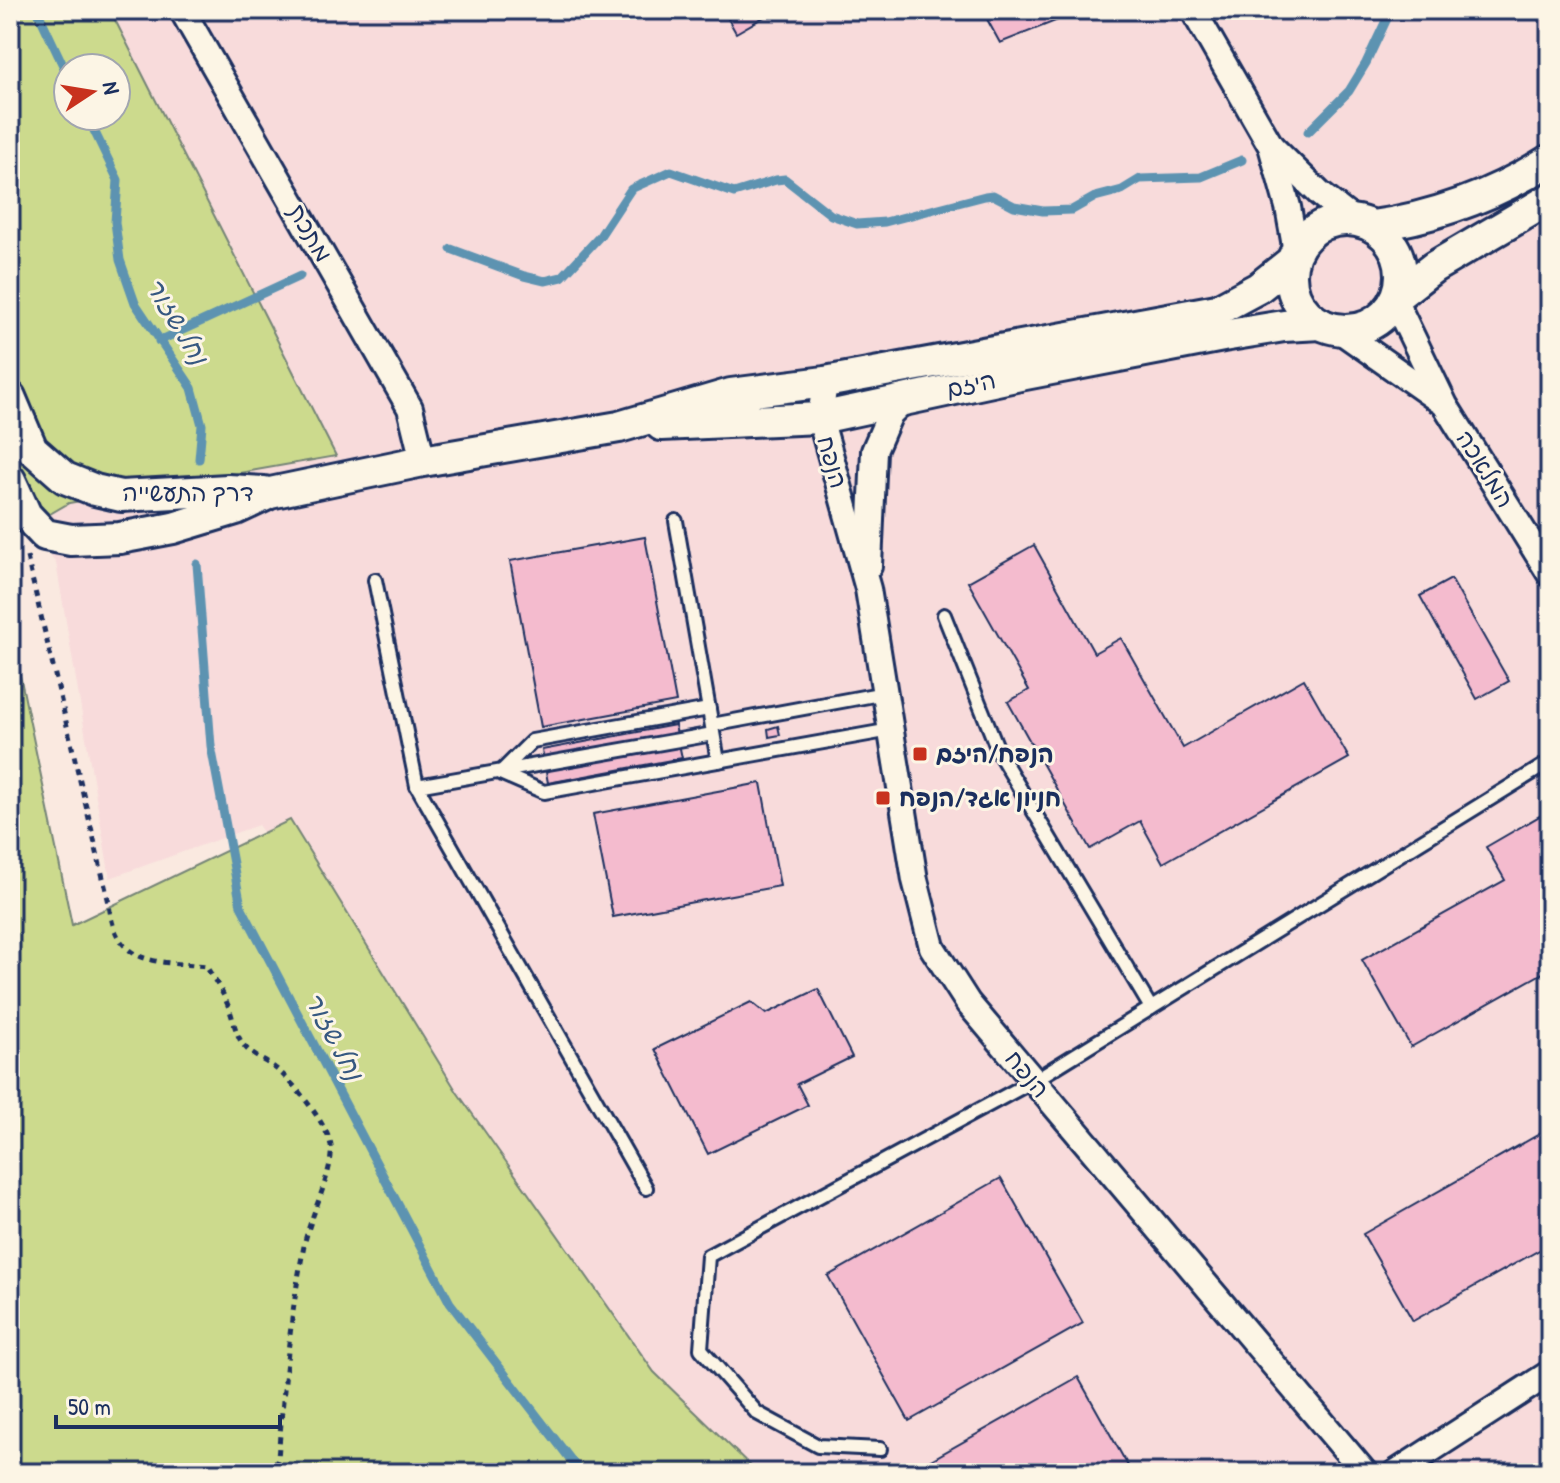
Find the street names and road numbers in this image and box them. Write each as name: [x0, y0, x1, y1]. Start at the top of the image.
street label: מתכת: [282, 198, 340, 267]
street label: היזם: [943, 363, 999, 405]
street label: המלאכה: [1450, 424, 1522, 513]
street label: הנפח: [810, 432, 856, 492]
street label: דרך התעשייה: [122, 476, 254, 508]
street label: הנפח: [998, 1043, 1057, 1104]

